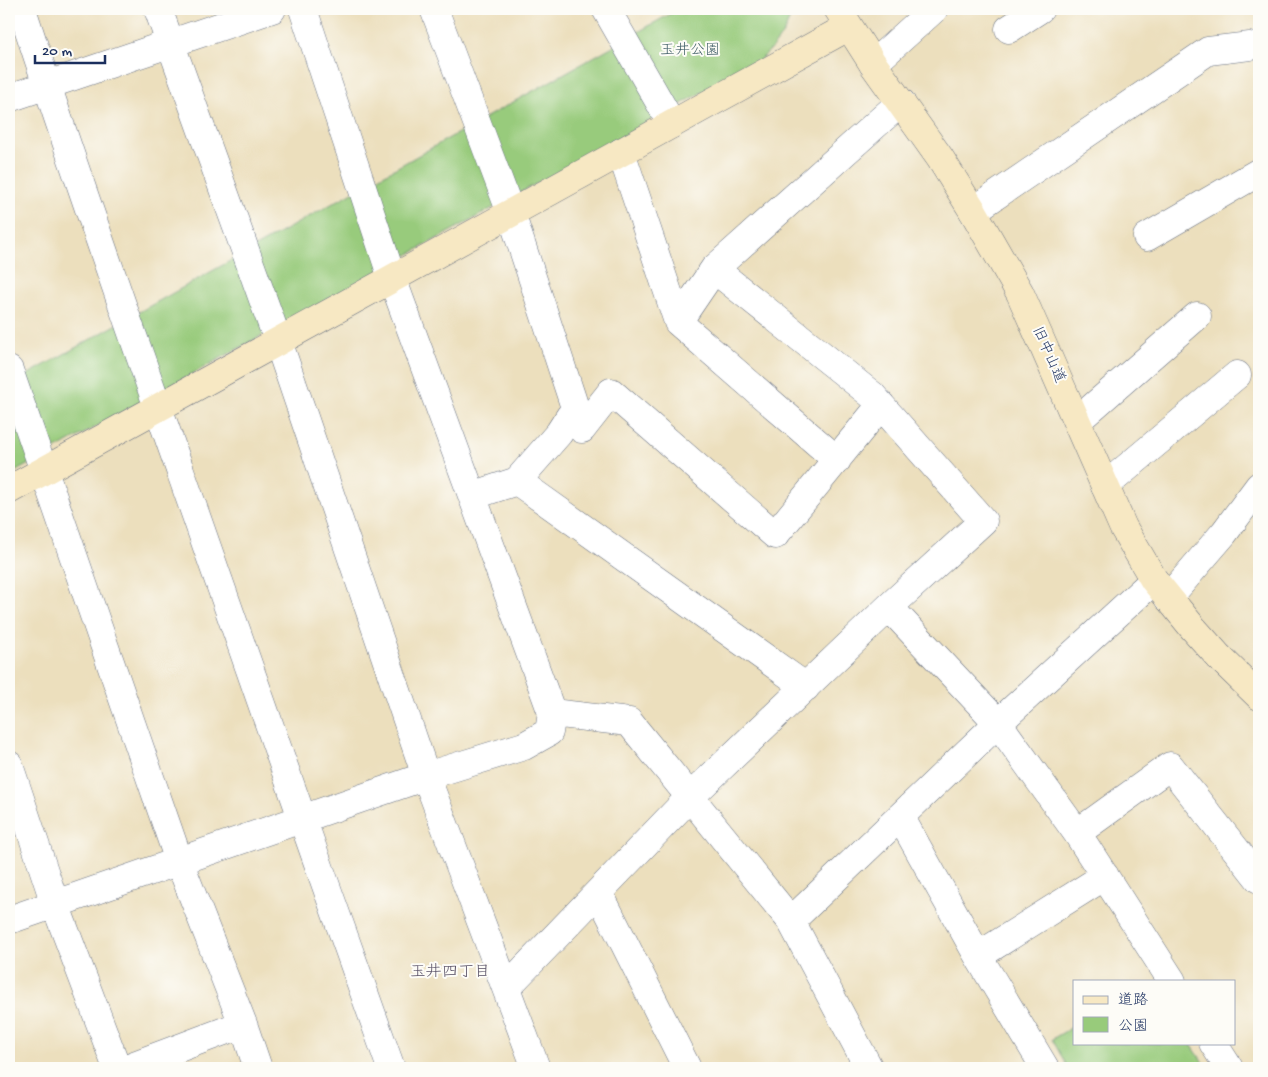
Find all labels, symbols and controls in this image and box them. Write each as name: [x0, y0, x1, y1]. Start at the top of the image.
scale bar: [35, 32, 105, 64]
park label: 玉井公園: [660, 41, 720, 60]
text: 20 m: [42, 43, 72, 61]
street label: 旧中山道: [1028, 324, 1069, 386]
district label: 玉井四丁目: [410, 963, 490, 983]
legend: [1073, 980, 1236, 1044]
text: 道路: [1118, 992, 1148, 1010]
text: 公園: [1118, 1018, 1148, 1036]

